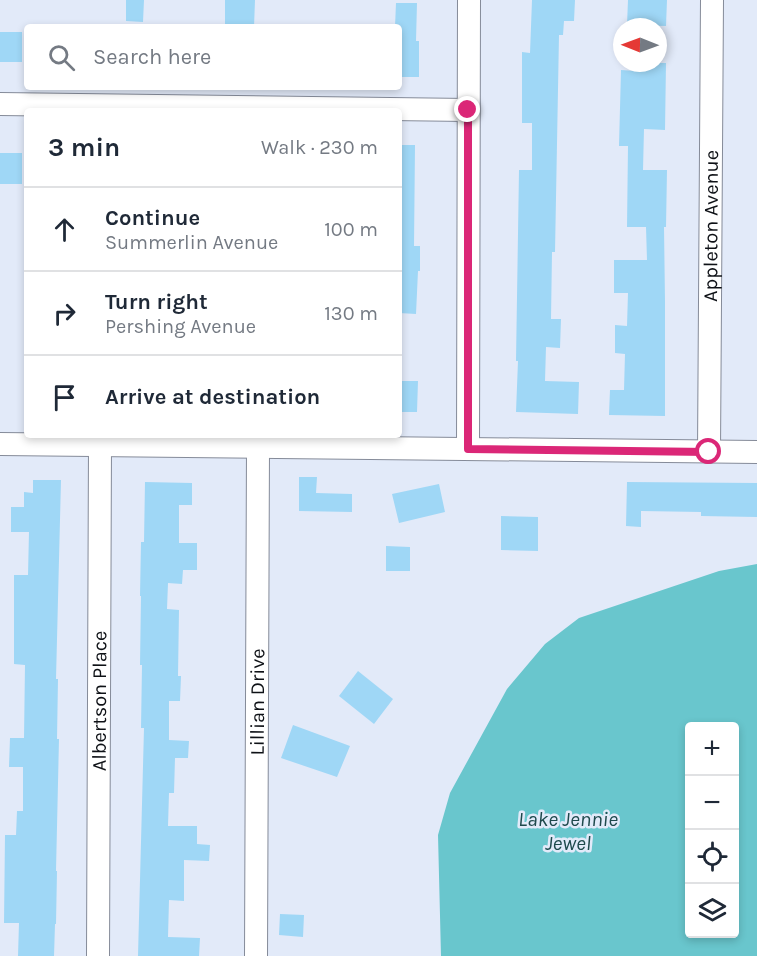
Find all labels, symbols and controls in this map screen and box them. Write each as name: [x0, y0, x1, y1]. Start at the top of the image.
north arrow: [613, 18, 667, 72]
search box: [24, 24, 402, 90]
icon: search: [45, 41, 78, 74]
text: Search here: [93, 44, 211, 70]
route end: [454, 96, 480, 122]
text: 3 min: [48, 132, 120, 163]
text: Walk · 230 m: [261, 136, 378, 159]
street label: Appleton Avenue: [699, 150, 723, 302]
text: Continue: [105, 205, 200, 231]
icon: ahead: [48, 213, 81, 246]
text: 100 m: [324, 218, 378, 241]
text: Summerlin Avenue: [105, 231, 278, 254]
text: Turn right: [105, 289, 208, 315]
icon: right: [48, 297, 81, 330]
text: 130 m: [324, 302, 378, 325]
text: Pershing Avenue: [105, 315, 256, 338]
icon: arrive: [48, 381, 81, 414]
text: Arrive at destination: [105, 384, 320, 410]
route start: [695, 438, 721, 464]
street label: Albertson Place: [88, 631, 111, 771]
street label: Lillian Drive: [246, 648, 269, 756]
map controls: [685, 722, 739, 938]
button: +: [685, 722, 739, 776]
button: −: [685, 776, 739, 830]
water label: Lake Jennie Jewel: [518, 807, 618, 855]
button: locate: [685, 830, 739, 884]
button: layers: [685, 884, 739, 938]

